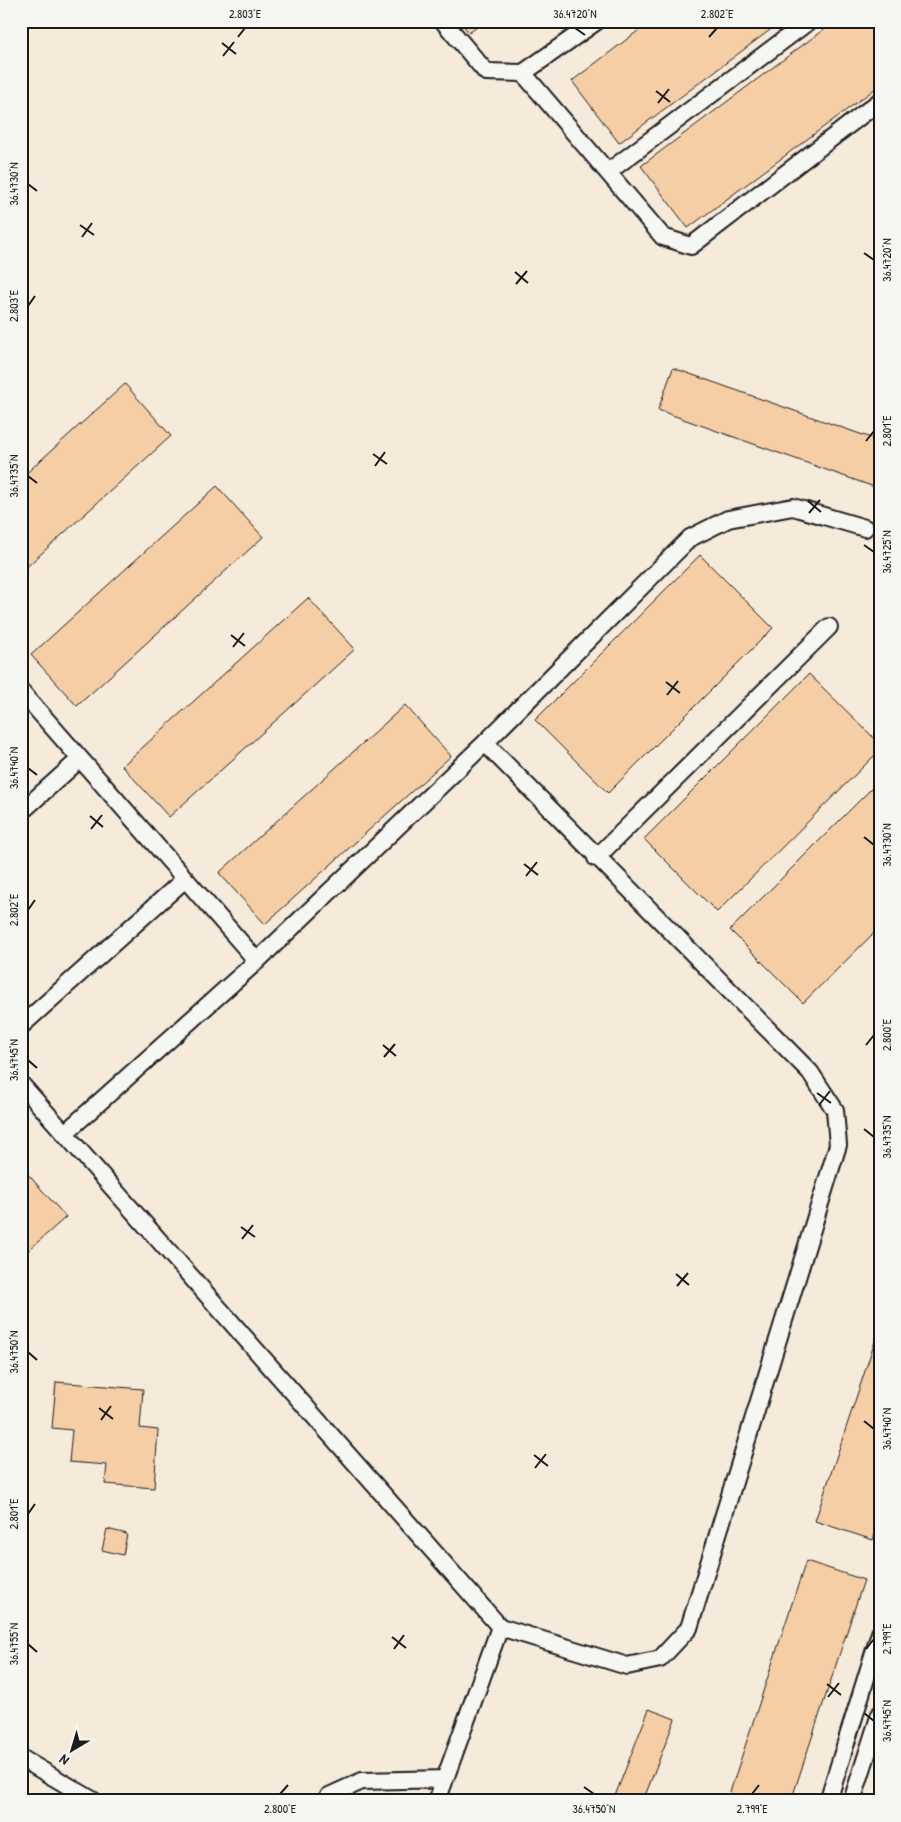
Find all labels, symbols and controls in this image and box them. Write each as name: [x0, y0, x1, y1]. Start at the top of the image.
text: 2.803°E: [229, 5, 262, 22]
text: 36.4720°N: [553, 5, 597, 22]
text: 2.802°E: [701, 5, 734, 22]
text: 36.4730°N: [5, 162, 22, 206]
text: 36.4720°N: [878, 238, 895, 282]
text: 2.803°E: [5, 289, 22, 322]
text: 2.801°E: [878, 415, 895, 447]
text: 36.4735°N: [5, 455, 22, 497]
text: 36.4725°N: [878, 530, 895, 574]
text: 36.4740°N: [5, 747, 22, 789]
text: 36.4730°N: [878, 823, 895, 867]
text: 2.802°E: [5, 893, 22, 926]
text: 2.800°E: [878, 1018, 895, 1051]
text: 36.4745°N: [5, 1039, 22, 1081]
text: 36.4735°N: [878, 1116, 895, 1158]
text: 36.4750°N: [5, 1331, 22, 1373]
text: 36.4740°N: [878, 1408, 895, 1450]
text: 2.801°E: [5, 1498, 22, 1530]
text: 36.4755°N: [5, 1623, 22, 1665]
text: 2.799°E: [878, 1623, 895, 1655]
text: 36.4745°N: [878, 1700, 895, 1742]
north arrow: [48, 1724, 98, 1774]
text: N: [54, 1751, 72, 1770]
text: 2.800°E: [264, 1800, 297, 1817]
text: 36.4750°N: [573, 1800, 615, 1817]
text: 2.799°E: [736, 1800, 768, 1817]

